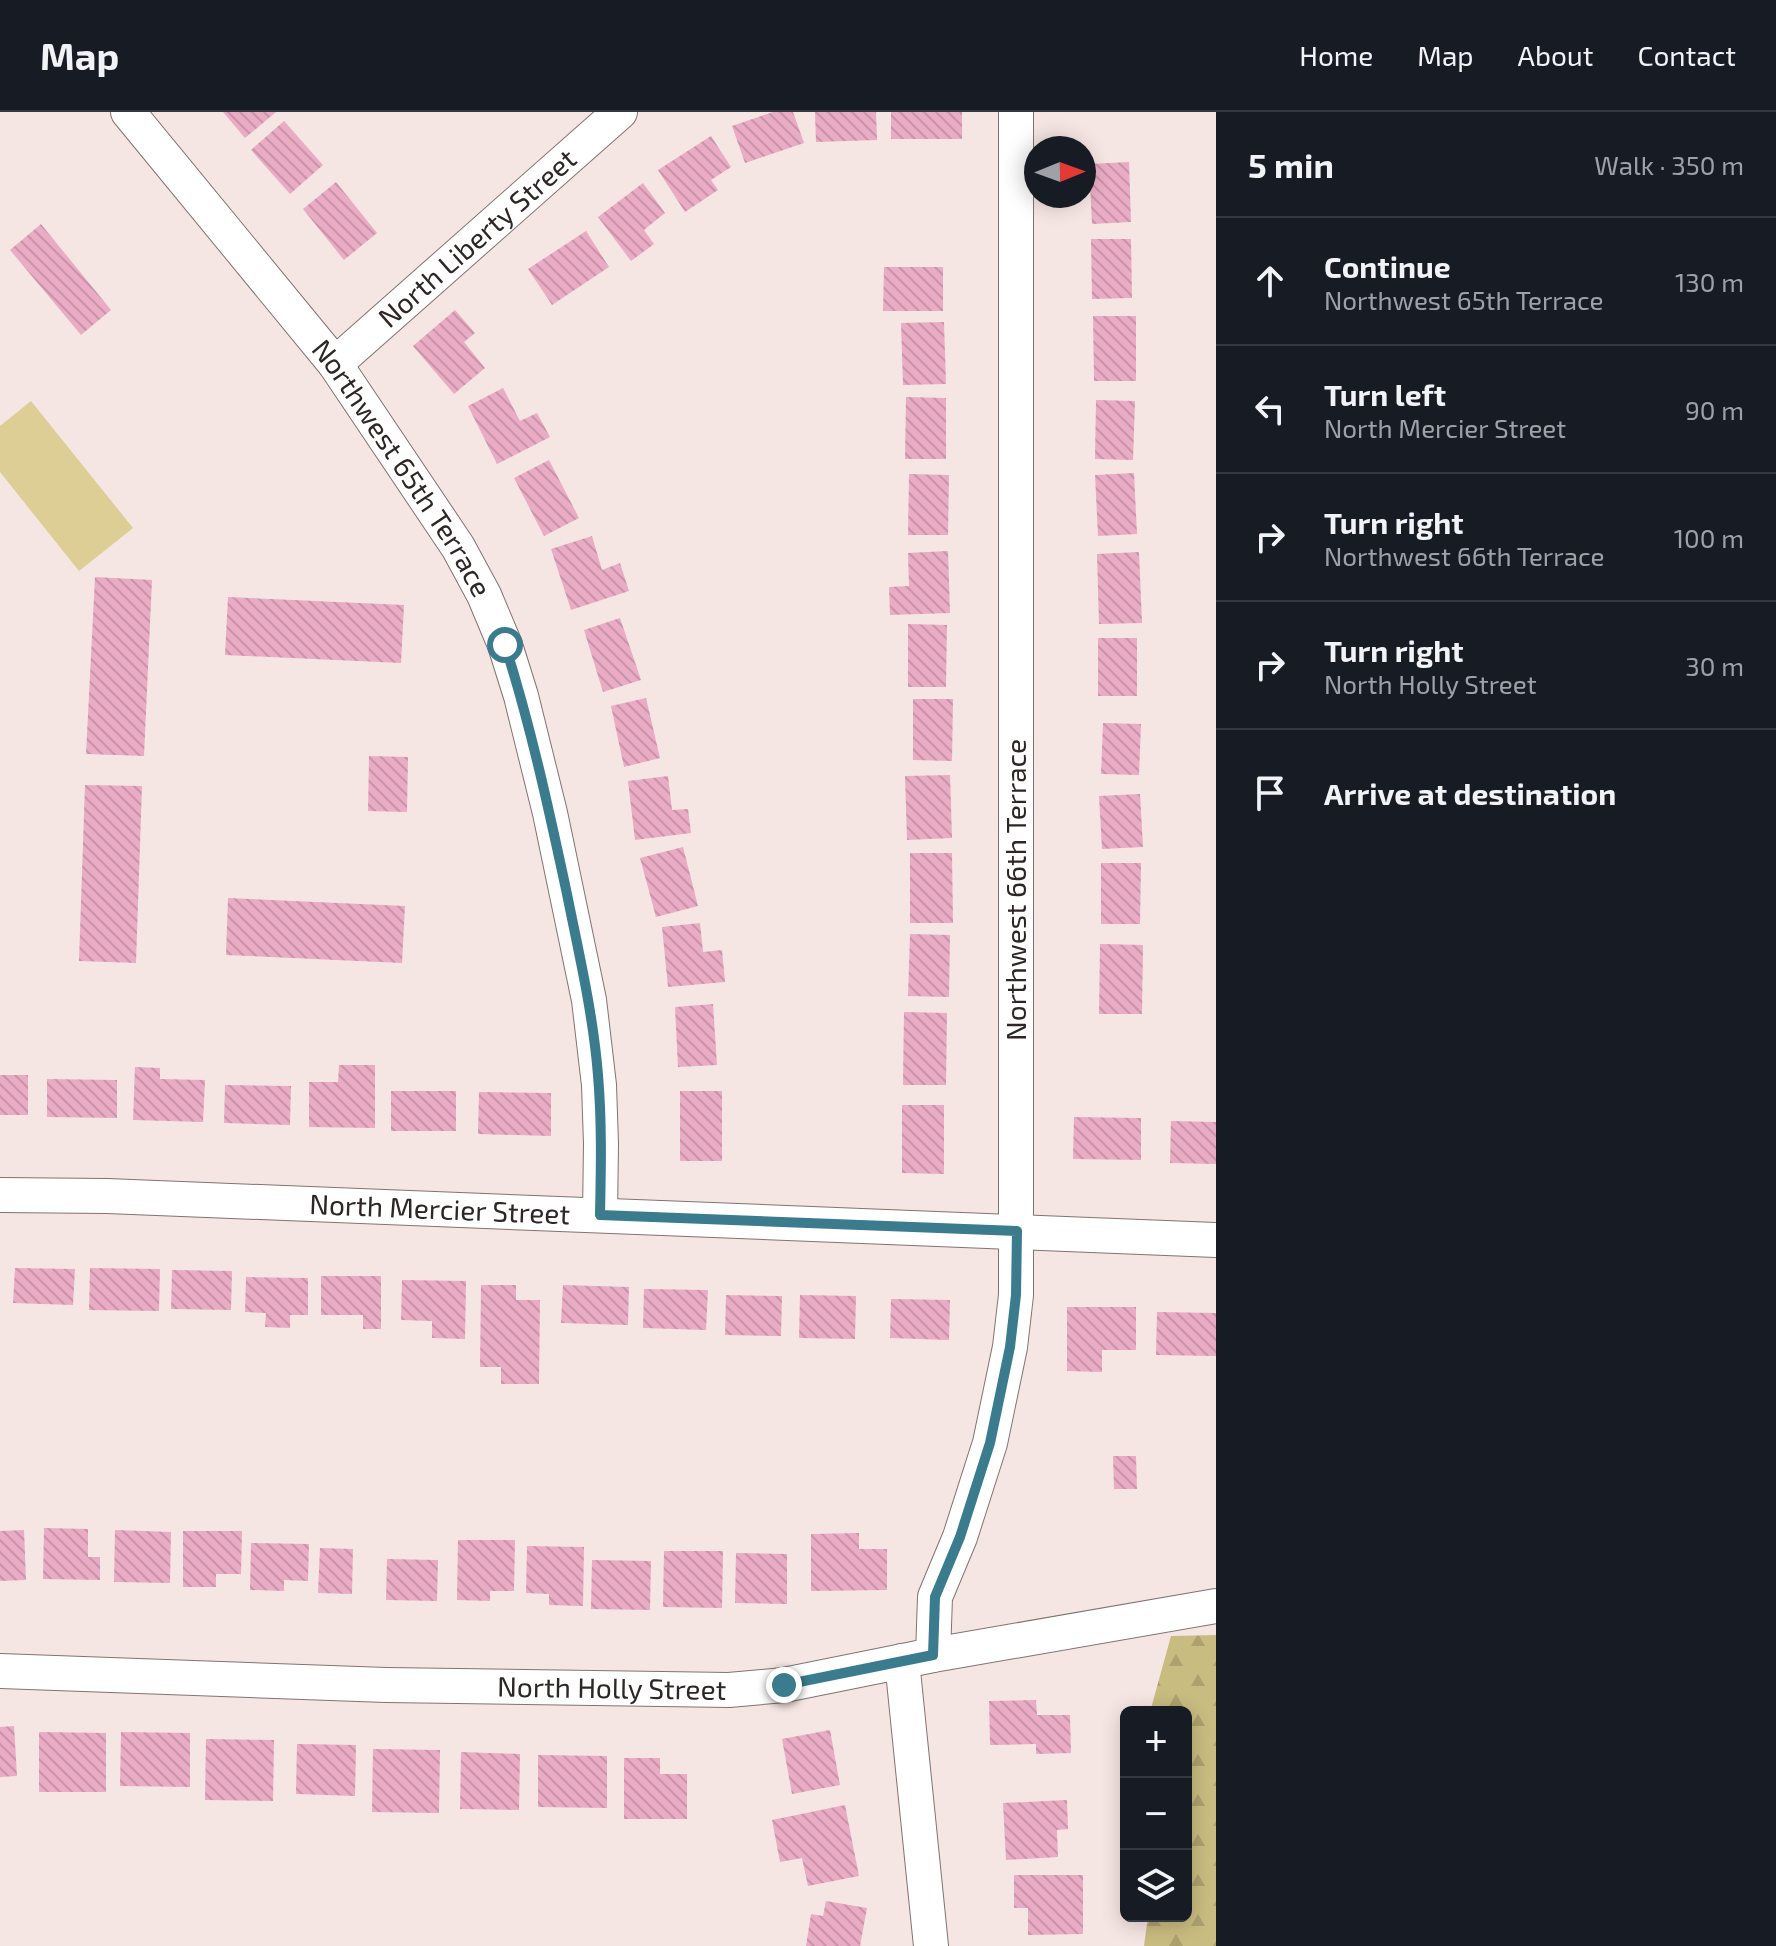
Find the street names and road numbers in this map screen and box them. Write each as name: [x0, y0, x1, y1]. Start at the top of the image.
street label: North Liberty Street: [371, 141, 583, 334]
street label: Northwest 65th Terrace: [306, 332, 500, 602]
street label: Northwest 66th Terrace: [998, 739, 1032, 1041]
street label: North Mercier Street: [309, 1186, 571, 1230]
street label: North Holly Street: [497, 1669, 727, 1706]

